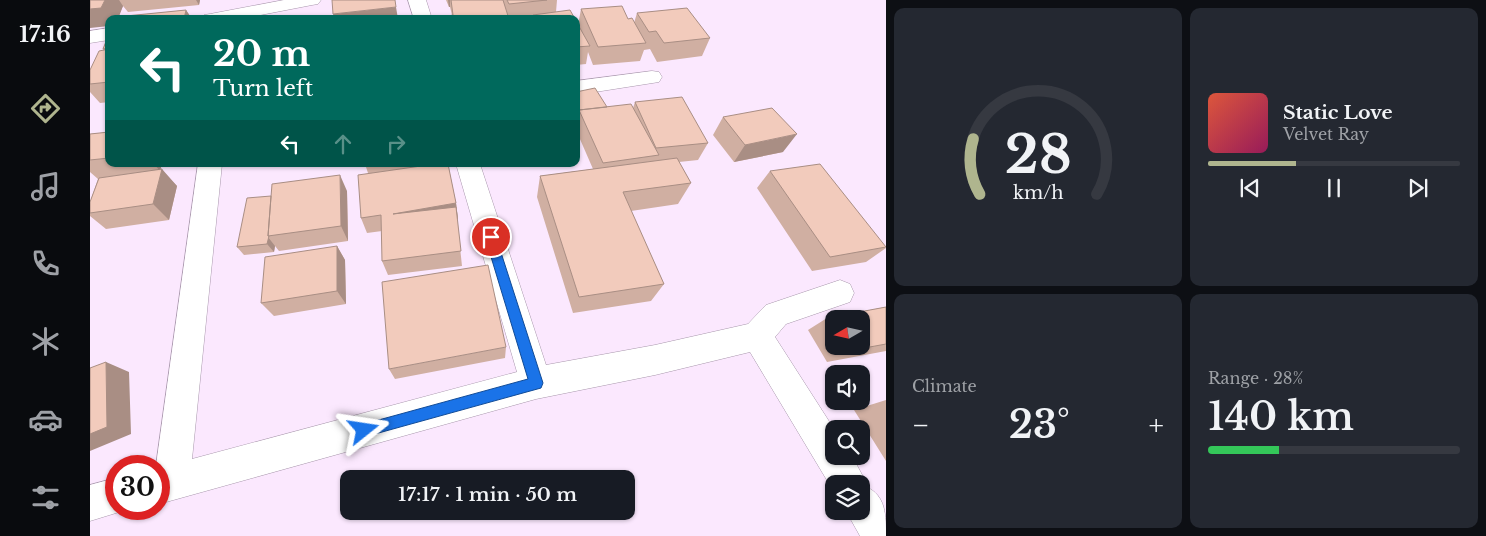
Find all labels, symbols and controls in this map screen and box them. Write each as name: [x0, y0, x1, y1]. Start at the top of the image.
text: 17:16: [19, 21, 71, 48]
text: 20 m: [213, 32, 310, 75]
icon: left: [130, 35, 195, 100]
text: Turn left: [213, 75, 313, 102]
icon: directions: [28, 91, 63, 126]
text: Static Love: [1283, 101, 1393, 124]
text: 28: [1005, 123, 1071, 187]
text: Velvet Ray: [1283, 124, 1369, 144]
icon: left: [276, 130, 304, 158]
icon: ahead: [329, 130, 357, 158]
icon: right: [382, 130, 410, 158]
icon: music: [28, 169, 63, 204]
icon: previous: [1236, 174, 1264, 202]
icon: pause: [1320, 174, 1348, 202]
icon: next: [1404, 174, 1432, 202]
text: km/h: [1013, 182, 1063, 204]
pin: [470, 216, 512, 258]
icon: arrive: [477, 223, 505, 251]
icon: phone: [28, 246, 63, 281]
north arrow: [825, 310, 870, 355]
map controls: [825, 310, 870, 520]
icon: climate: [28, 324, 63, 359]
button: sound: [825, 365, 870, 410]
text: Range · 28%: [1208, 368, 1303, 388]
text: Climate: [912, 376, 977, 396]
text: 140 km: [1208, 393, 1354, 440]
text: 23°: [1009, 401, 1070, 448]
icon: car: [28, 402, 63, 437]
position arrow: [337, 403, 389, 455]
text: −: [912, 408, 930, 443]
text: +: [1149, 408, 1164, 443]
button: search: [825, 420, 870, 465]
speed limit sign: 30: [105, 455, 170, 520]
button: layers: [825, 475, 870, 520]
icon: filters: [28, 480, 63, 515]
text: 17:17 · 1 min · 50 m: [398, 483, 577, 506]

